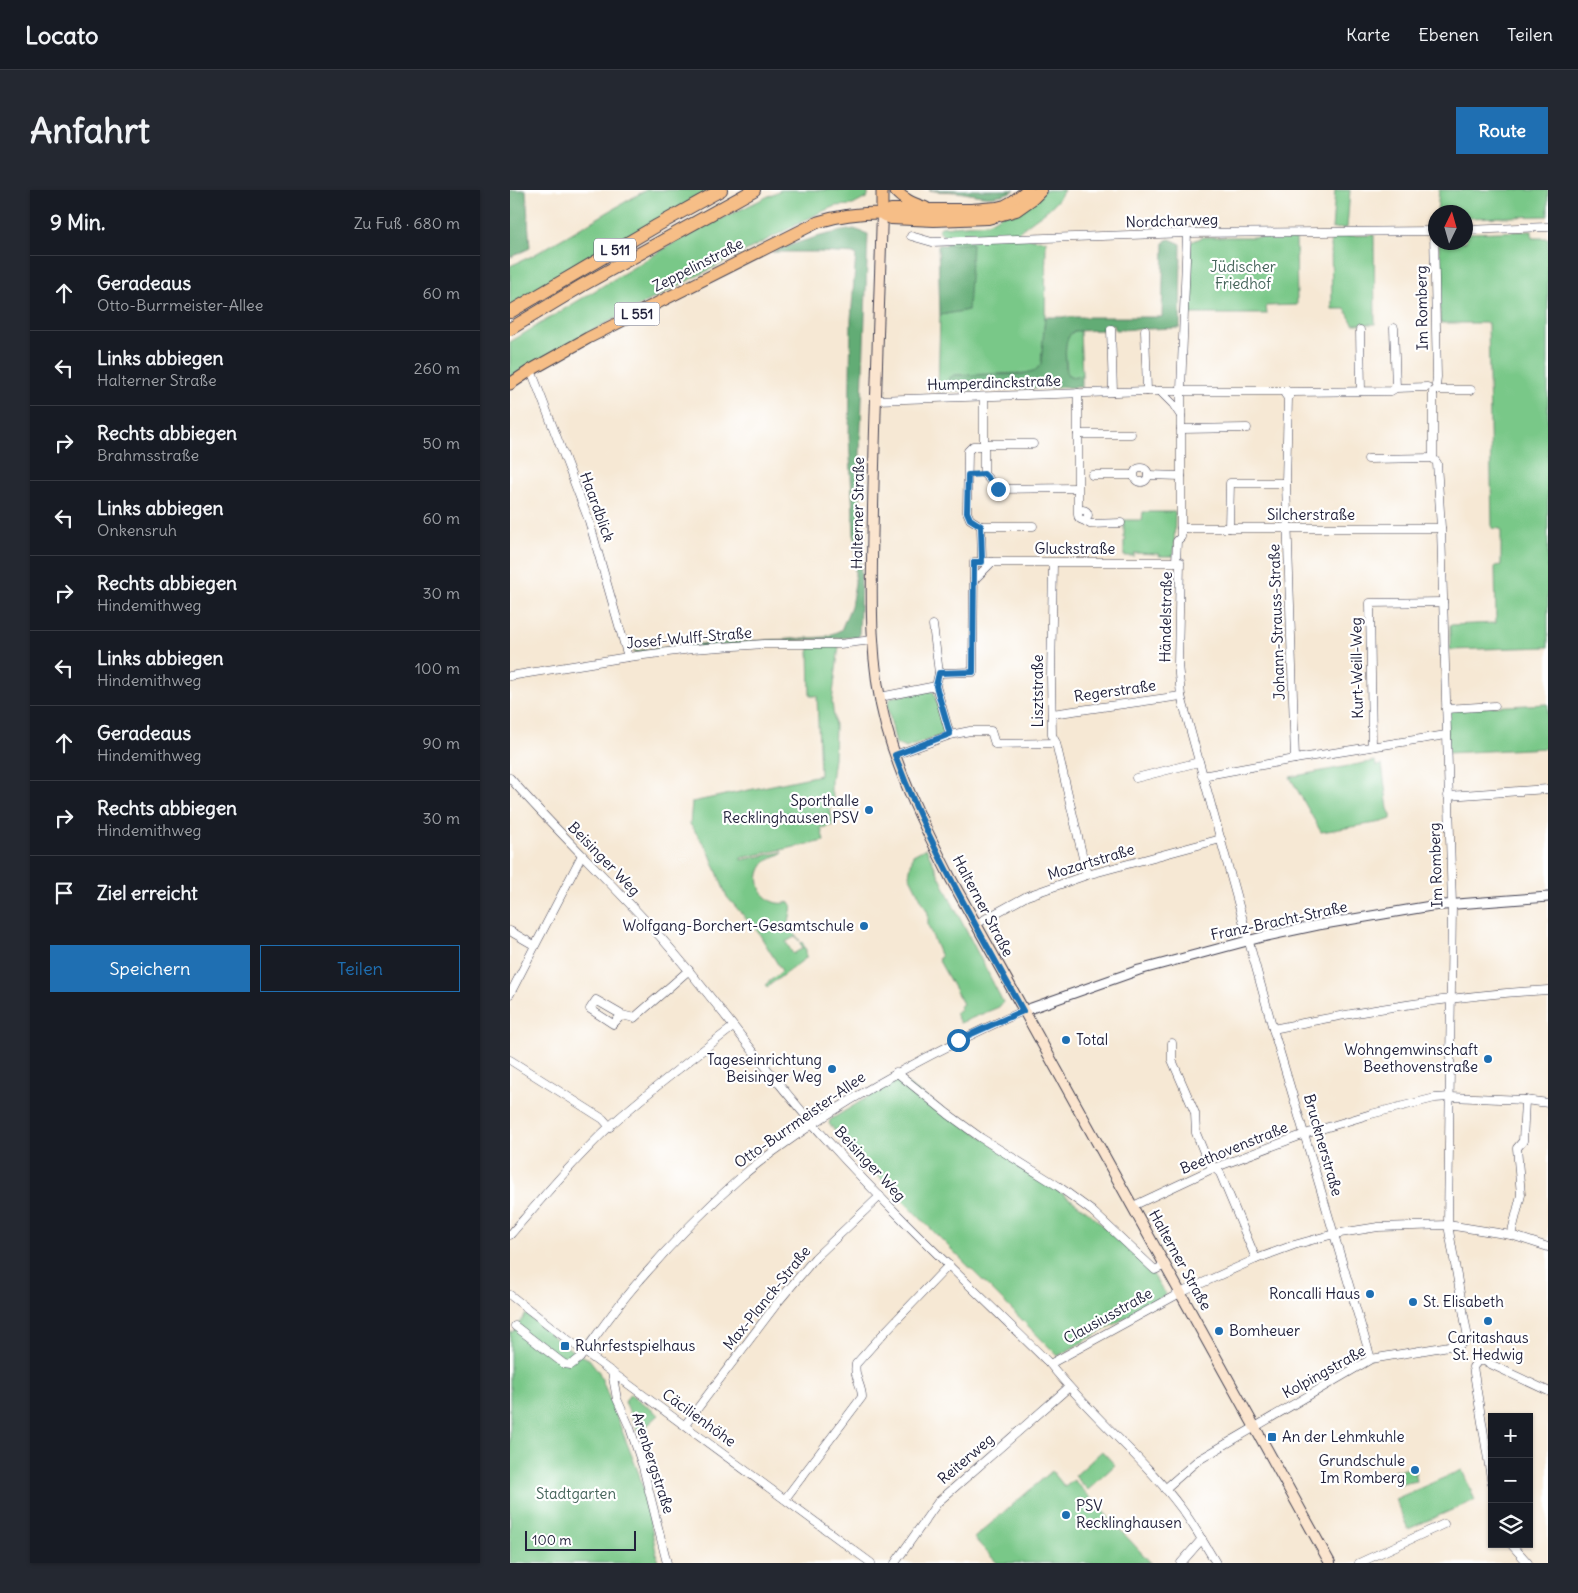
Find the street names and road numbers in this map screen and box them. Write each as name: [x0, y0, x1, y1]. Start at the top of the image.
street label: Nordcharweg: [1125, 209, 1219, 232]
street label: Zeppelinstraße: [649, 234, 746, 296]
road number: L 511: [594, 238, 636, 262]
street label: Im Romberg: [1411, 265, 1432, 351]
road number: L 551: [614, 302, 660, 326]
street label: Humperdinckstraße: [927, 371, 1061, 394]
street label: Halterner Straße: [847, 457, 868, 569]
street label: Haardblick: [576, 469, 619, 545]
street label: Silcherstraße: [1267, 505, 1355, 524]
street label: Gluckstraße: [1035, 539, 1115, 558]
street label: Johann-Strauss-Straße: [1264, 544, 1289, 700]
street label: Händelstraße: [1155, 571, 1176, 663]
street label: Kurt-Weill-Weg: [1346, 617, 1367, 719]
street label: Josef-Wulff-Straße: [625, 623, 753, 652]
street label: Lisztstraße: [1028, 654, 1047, 728]
street label: Regerstraße: [1073, 675, 1157, 706]
street label: Beisinger Weg: [564, 818, 644, 900]
street label: Im Romberg: [1425, 822, 1446, 908]
street label: Mozartstraße: [1045, 839, 1137, 884]
street label: Halterner Straße: [949, 852, 1018, 960]
street label: Franz-Bracht-Straße: [1209, 897, 1349, 944]
street label: Otto-Burrmeister-Allee: [730, 1067, 869, 1172]
street label: Brucknerstraße: [1300, 1092, 1347, 1198]
street label: Beethovenstraße: [1177, 1117, 1291, 1178]
street label: Beisinger Weg: [831, 1122, 910, 1205]
street label: Halterner Straße: [1145, 1206, 1216, 1313]
street label: Max-Planck-Straße: [719, 1242, 814, 1354]
street label: Clausiusstraße: [1060, 1283, 1156, 1348]
street label: Kolpingstraße: [1279, 1341, 1369, 1402]
street label: Cäcilienhöhe: [659, 1384, 740, 1451]
street label: Arenbergstraße: [628, 1410, 679, 1516]
street label: Reiterweg: [934, 1429, 998, 1488]

